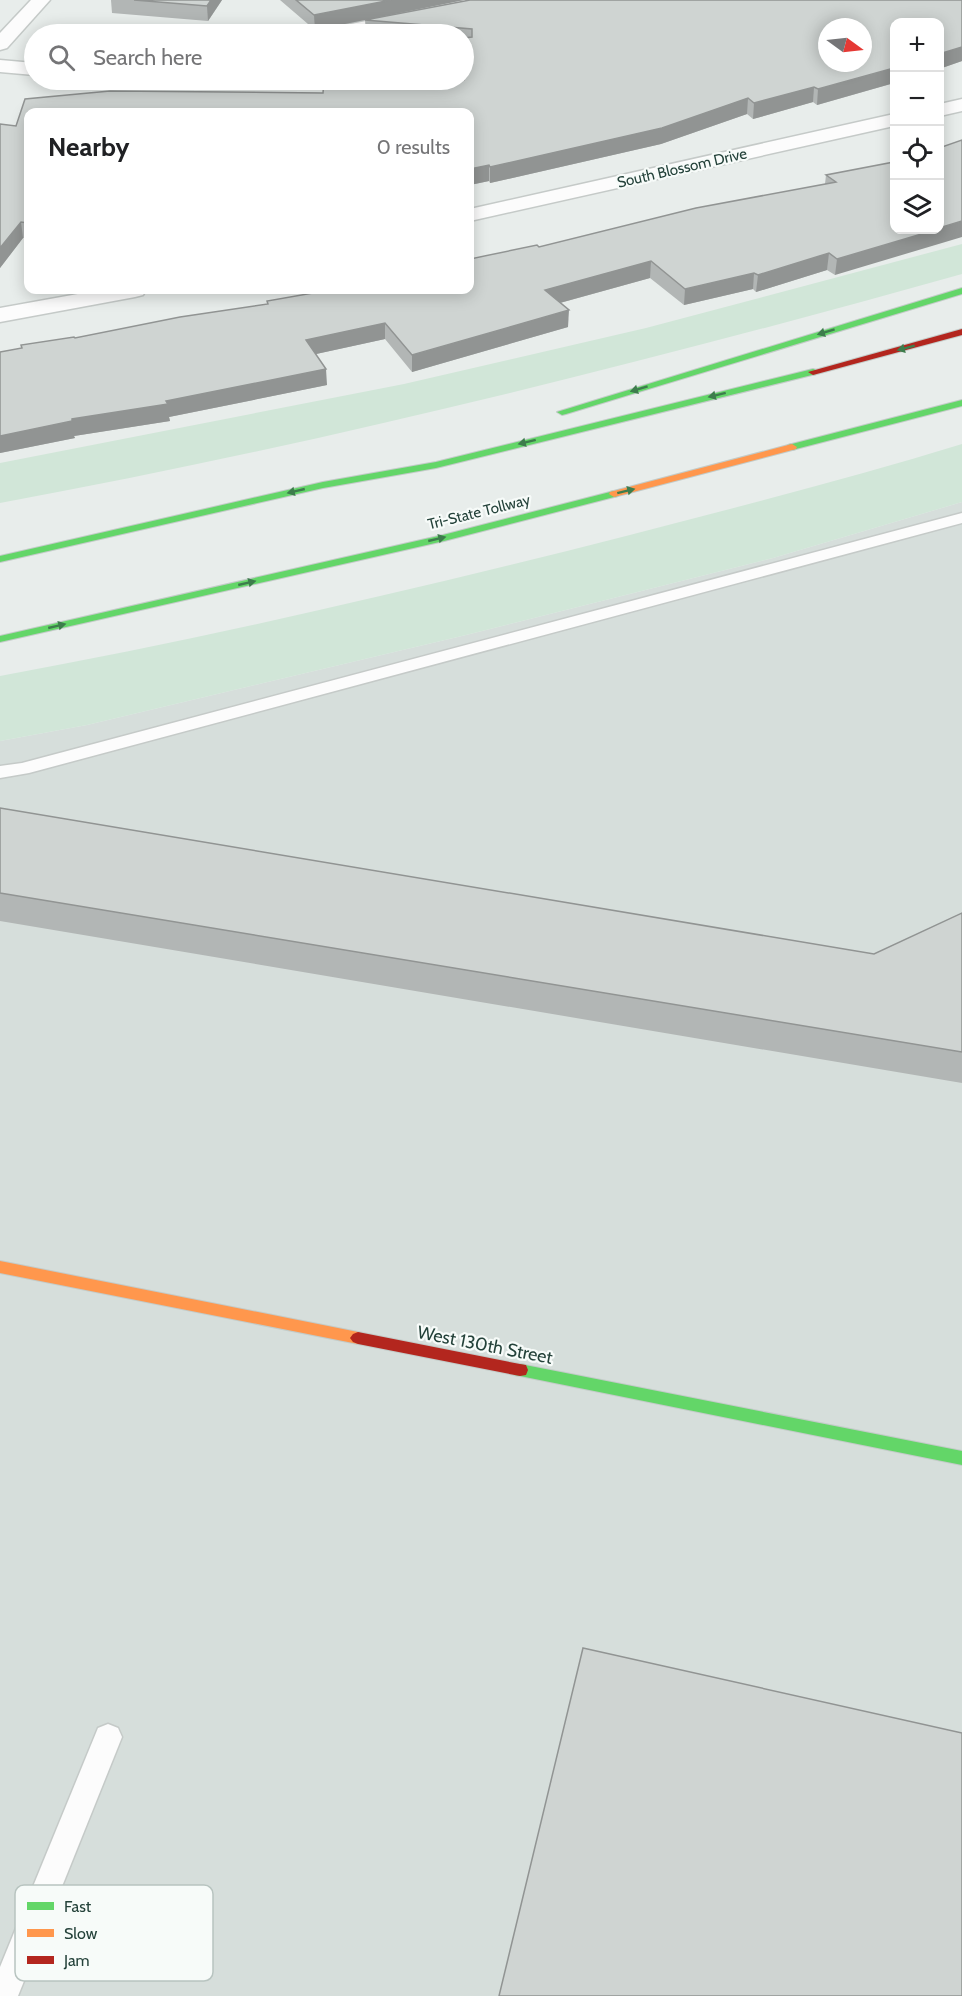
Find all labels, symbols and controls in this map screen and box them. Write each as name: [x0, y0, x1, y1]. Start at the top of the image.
north arrow: [818, 18, 872, 72]
map controls: [890, 18, 944, 234]
button: +: [890, 18, 944, 72]
search box: [24, 24, 474, 90]
icon: search: [45, 41, 78, 74]
text: Search here: [93, 44, 202, 71]
button: −: [890, 72, 944, 126]
button: locate: [890, 126, 944, 180]
text: Nearby: [48, 131, 129, 163]
text: 0 results: [377, 135, 450, 159]
street label: South Blossom Drive: [615, 144, 749, 192]
button: layers: [890, 180, 944, 234]
one-way arrow: [817, 328, 835, 337]
one-way arrow: [897, 344, 915, 353]
one-way arrow: [630, 385, 648, 394]
one-way arrow: [707, 391, 726, 401]
one-way arrow: [518, 438, 537, 448]
one-way arrow: [617, 486, 635, 495]
one-way arrow: [286, 487, 305, 496]
street label: Tri-State Tollway: [426, 490, 532, 533]
one-way arrow: [428, 534, 447, 544]
one-way arrow: [238, 577, 256, 587]
one-way arrow: [48, 621, 67, 630]
street label: West 130th Street: [415, 1321, 555, 1369]
legend: [15, 1885, 213, 1981]
text: Fast: [64, 1897, 92, 1916]
text: Slow: [64, 1924, 98, 1943]
text: Jam: [63, 1951, 90, 1970]

